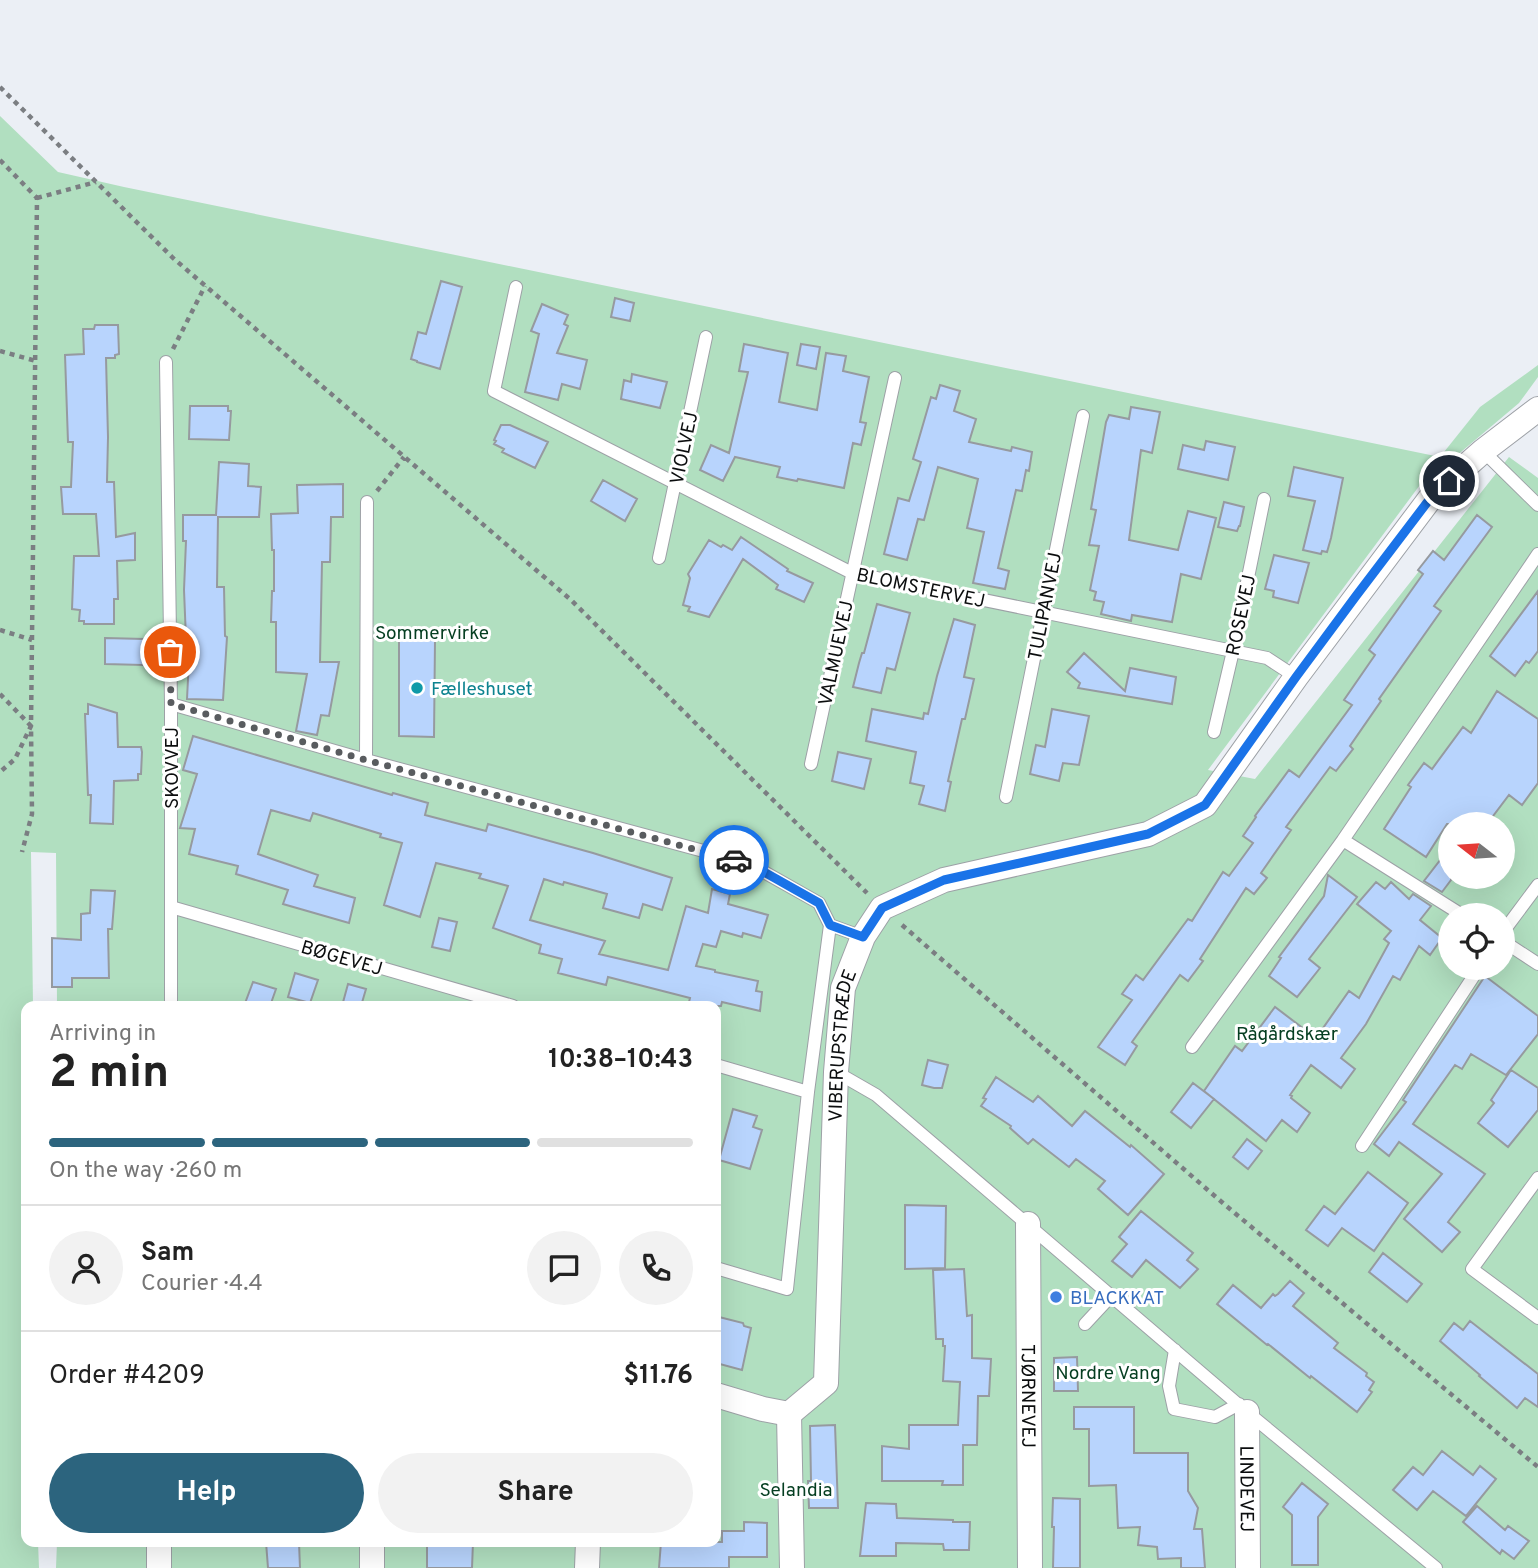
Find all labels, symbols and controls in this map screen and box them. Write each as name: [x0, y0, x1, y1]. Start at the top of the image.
street label: VIOLVEJ: [666, 410, 704, 487]
pin: [1419, 451, 1479, 511]
icon: home: [1430, 462, 1468, 500]
street label: TULIPANVEJ: [1024, 550, 1068, 662]
street label: BLOMSTERVEJ: [854, 564, 987, 614]
street label: ROSEVEJ: [1222, 573, 1262, 658]
street label: VALMUEVEJ: [814, 599, 860, 708]
pin: [140, 622, 200, 682]
park label: Sommervirke: [375, 622, 489, 646]
icon: bag: [151, 633, 189, 671]
place label: Fælleshuset: [431, 678, 533, 702]
marker: Fælleshuset: [409, 680, 425, 696]
street label: SKOVVEJ: [161, 727, 185, 809]
north arrow: [1438, 812, 1516, 889]
map controls: [1438, 812, 1515, 980]
courier: [699, 825, 769, 895]
icon: car: [715, 841, 753, 879]
button: locate: [1438, 903, 1515, 980]
street label: BØGEVEJ: [298, 936, 385, 982]
street label: VIBERUPSTRÆDE: [824, 966, 863, 1122]
text: Arriving in: [49, 1020, 156, 1049]
park label: Rågårdskær: [1236, 1023, 1339, 1047]
text: 10:38–10:43: [548, 1044, 693, 1077]
text: 2 min: [49, 1045, 169, 1104]
text: On the way · 260 m: [49, 1157, 242, 1186]
button: person: [49, 1231, 123, 1305]
button: chat: [527, 1231, 601, 1305]
button: phone: [619, 1231, 693, 1305]
text: Sam: [141, 1237, 194, 1270]
text: Courier · 4.4: [141, 1270, 263, 1299]
place label: BLACKKAT: [1070, 1287, 1164, 1311]
marker: BLACKKAT: [1048, 1289, 1064, 1305]
street label: TJØRNEVEJ: [1015, 1344, 1039, 1448]
text: Order #4209: [49, 1360, 205, 1393]
text: $11.76: [624, 1360, 693, 1393]
park label: Nordre Vang: [1055, 1362, 1161, 1386]
street label: LINDEVEJ: [1233, 1445, 1258, 1533]
button: Help: [49, 1453, 364, 1533]
button: Share: [378, 1453, 693, 1533]
park label: Selandia: [760, 1479, 832, 1503]

